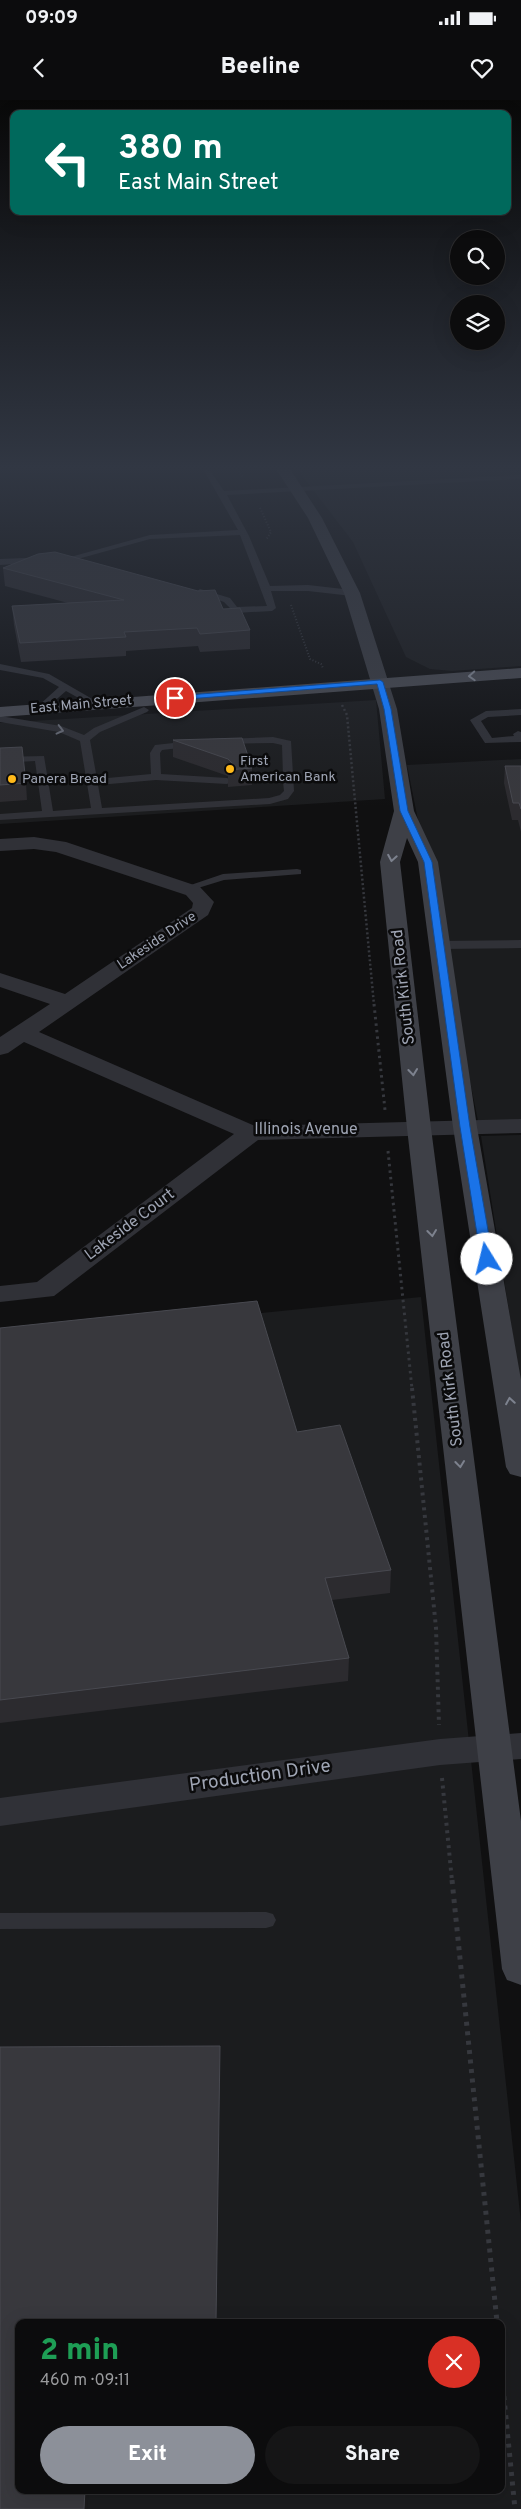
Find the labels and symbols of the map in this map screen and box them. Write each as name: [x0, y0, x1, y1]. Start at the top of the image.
one-way arrow: [468, 670, 476, 681]
pin: [154, 677, 196, 719]
street label: East Main Street: [29, 692, 133, 718]
one-way arrow: [56, 724, 65, 735]
place label: First American Bank: [240, 753, 336, 786]
marker: First American Bank: [224, 763, 236, 775]
place label: Panera Bread: [22, 771, 107, 788]
marker: Panera Bread: [6, 773, 18, 785]
one-way arrow: [388, 854, 398, 862]
street label: Lakeside Drive: [114, 908, 200, 974]
street label: South Kirk Road: [388, 928, 420, 1046]
one-way arrow: [407, 1068, 418, 1076]
street label: Illinois Avenue: [254, 1120, 358, 1140]
street label: Lakeside Court: [81, 1185, 179, 1265]
one-way arrow: [426, 1229, 437, 1237]
position arrow: [460, 1232, 512, 1284]
street label: South Kirk Road: [434, 1330, 468, 1448]
one-way arrow: [506, 1397, 516, 1406]
one-way arrow: [454, 1460, 465, 1468]
street label: Production Drive: [188, 1754, 332, 1798]

